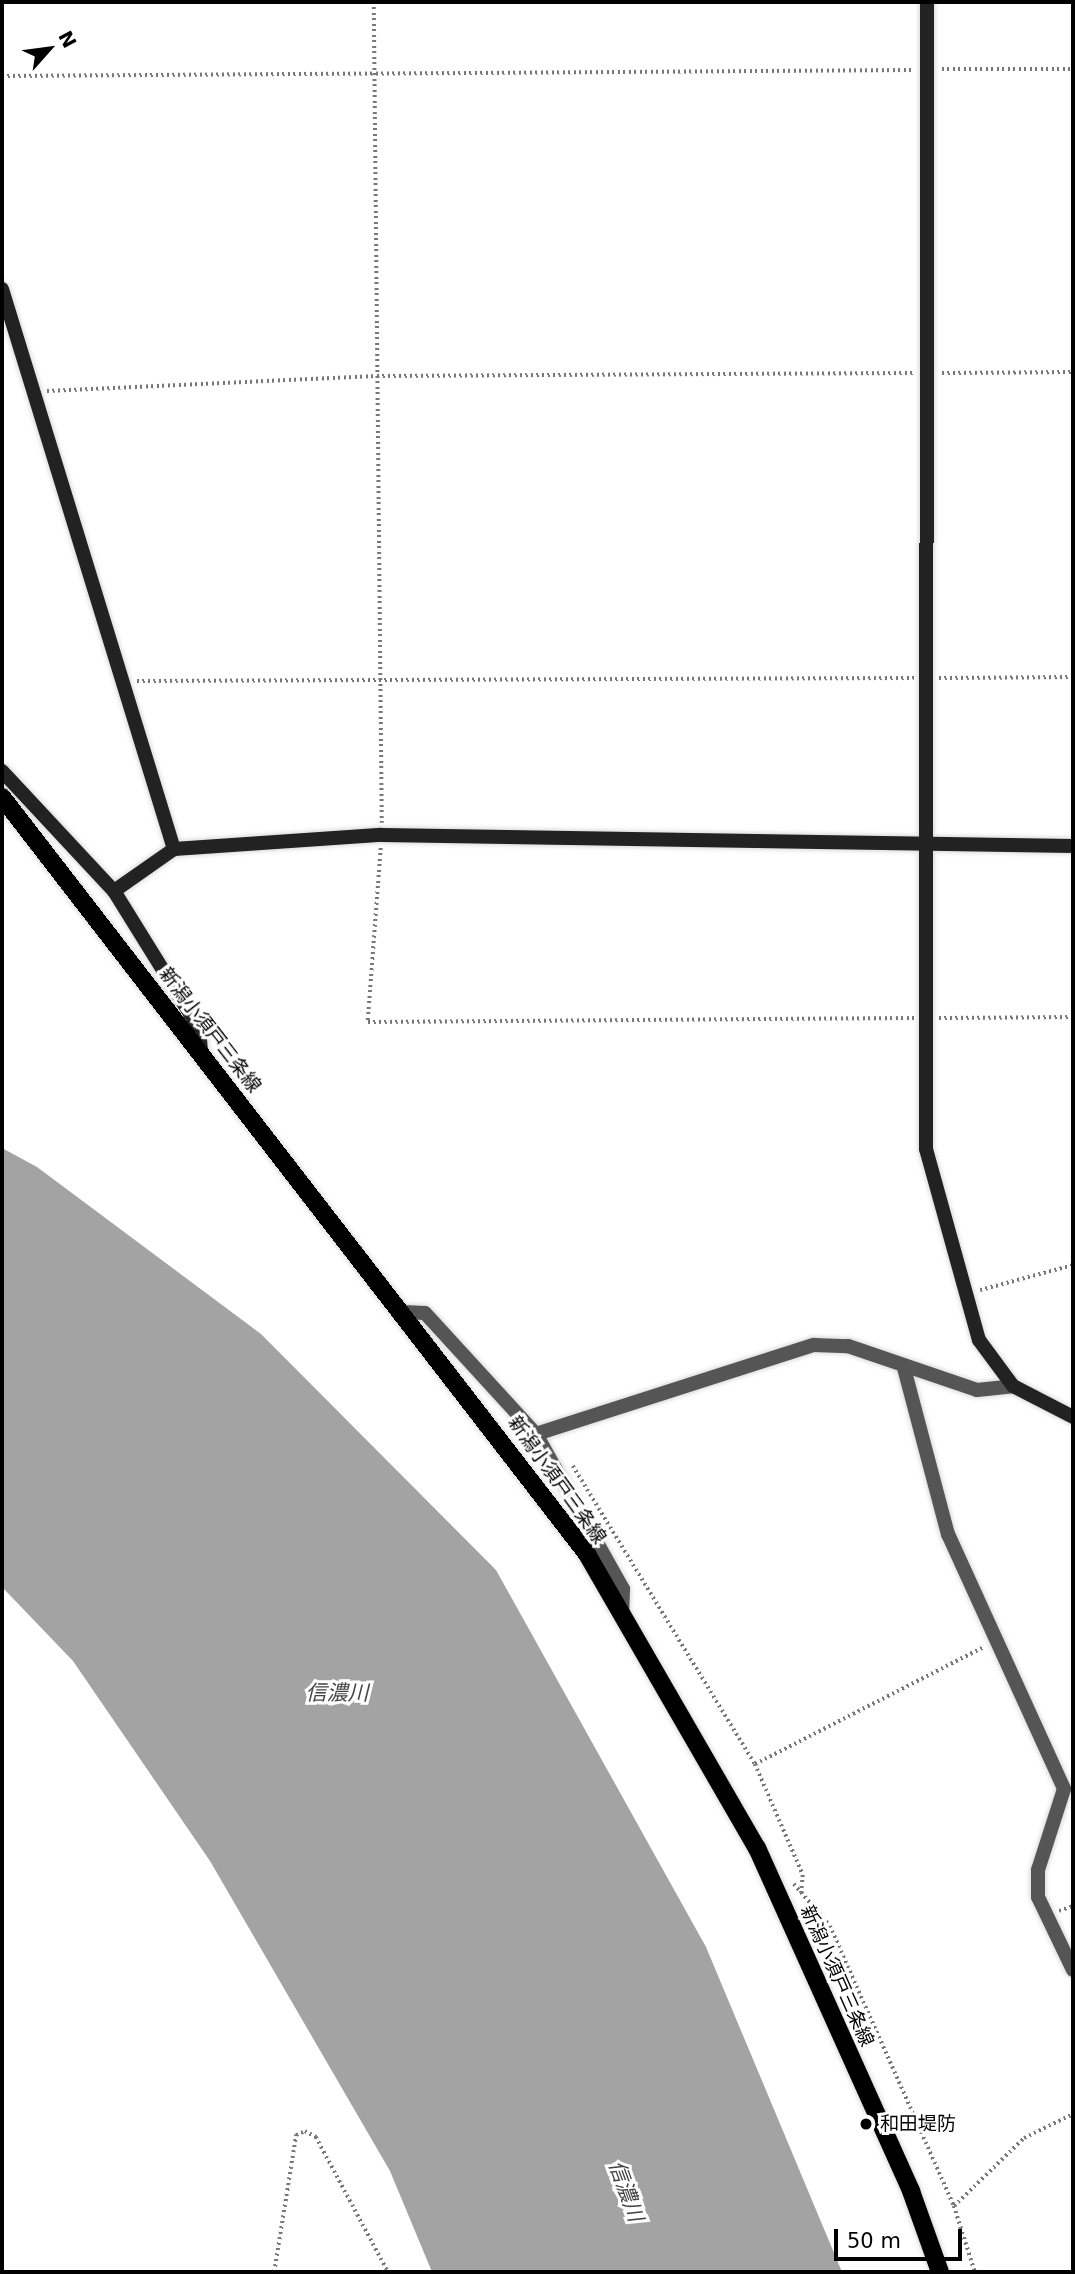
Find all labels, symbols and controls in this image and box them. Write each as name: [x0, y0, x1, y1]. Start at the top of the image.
north arrow: [14, 14, 84, 84]
text: N: [54, 27, 81, 51]
street label: 新潟小須戸三条線: [154, 963, 266, 1097]
street label: 新潟小須戸三条線: [503, 1412, 611, 1548]
water label: 信濃川: [306, 1680, 368, 1706]
street label: 新潟小須戸三条線: [796, 1902, 878, 2050]
place label: 和田堤防: [880, 2113, 956, 2135]
marker: 和田堤防: [858, 2116, 874, 2132]
water label: 信濃川: [603, 2157, 649, 2225]
scale bar: [837, 2214, 965, 2258]
text: 50 m: [847, 2229, 901, 2253]

